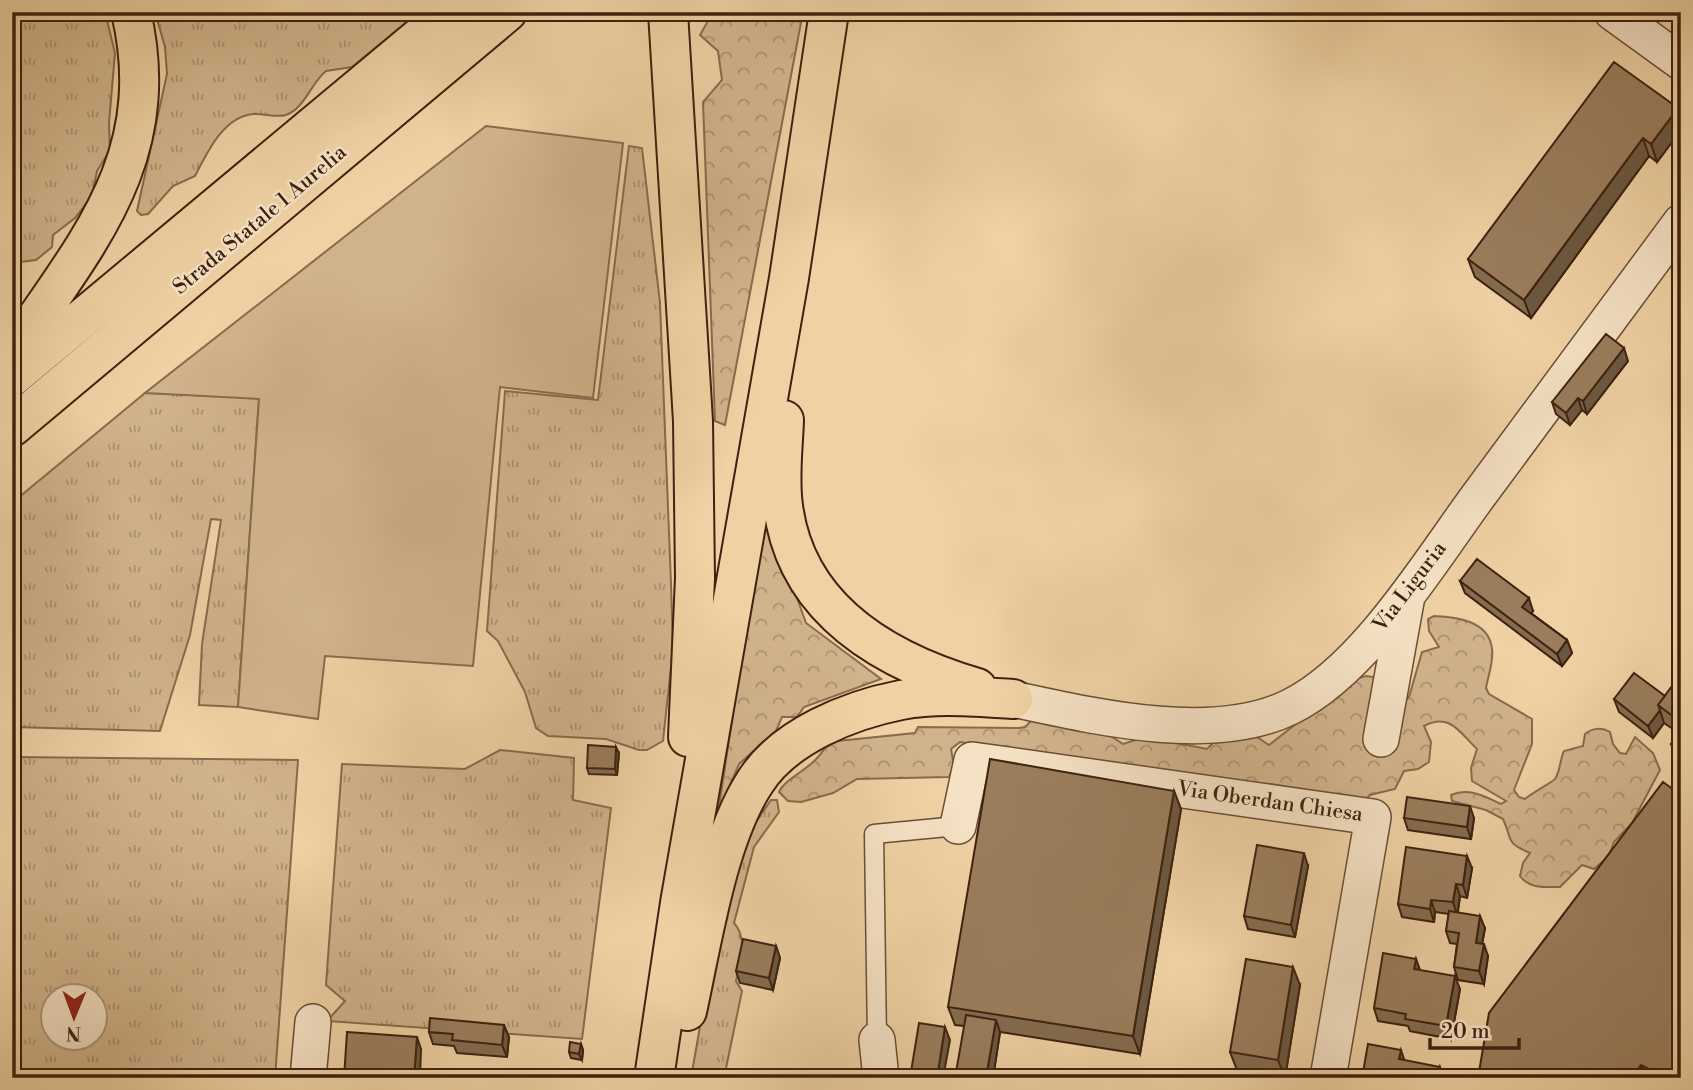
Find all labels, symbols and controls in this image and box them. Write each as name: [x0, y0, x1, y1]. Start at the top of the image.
street label: Strada Statale 1 Aurelia: [168, 139, 352, 300]
street label: Via Liguria: [1367, 536, 1453, 638]
street label: Via Oberdan Chiesa: [1174, 776, 1365, 828]
north arrow: [38, 982, 108, 1052]
scale bar: [1430, 1006, 1520, 1050]
text: 20 m: [1441, 1019, 1490, 1045]
text: N: [66, 1021, 81, 1045]

